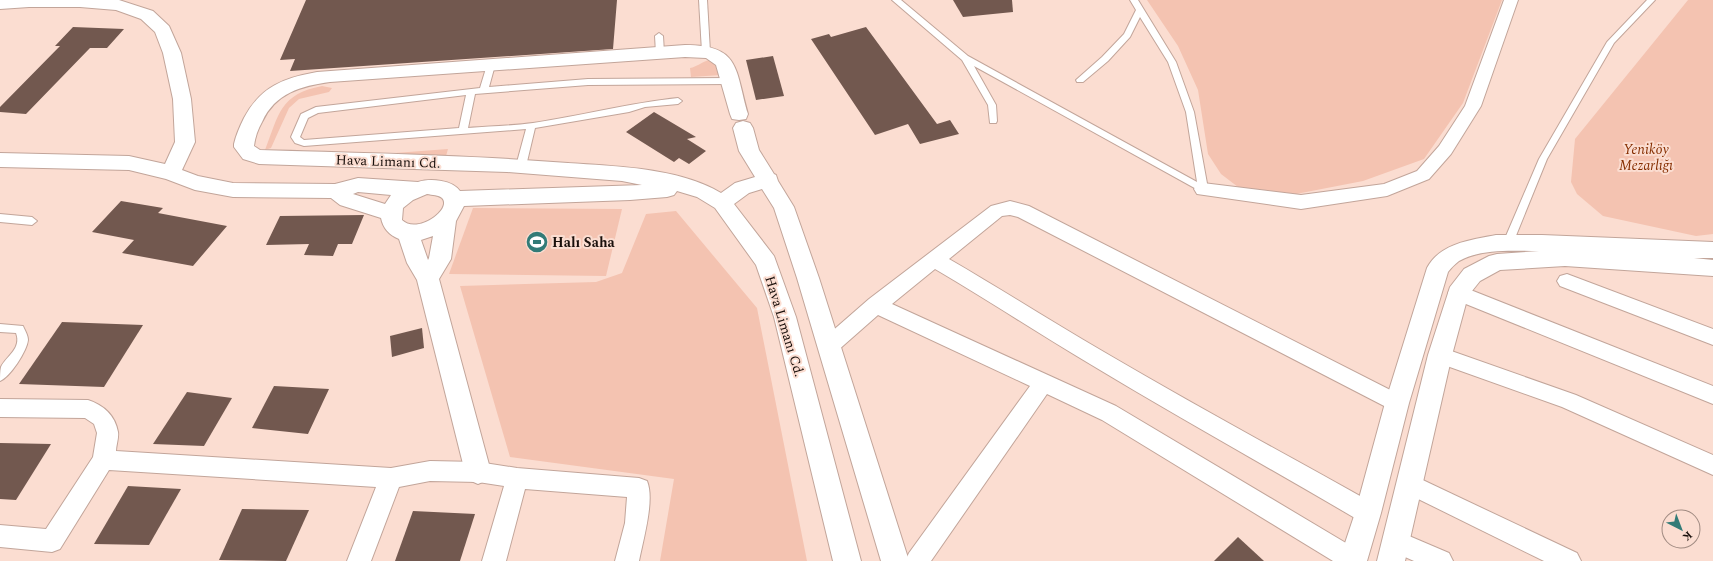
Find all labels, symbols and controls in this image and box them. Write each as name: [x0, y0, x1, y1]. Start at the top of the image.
park label: Yeniköy Mezarlığı: [1619, 139, 1673, 176]
street label: Hava Limanı Cd.: [335, 149, 441, 174]
sports icon: Halı Saha: [524, 229, 550, 255]
place label: Halı Saha: [552, 232, 616, 253]
street label: Hava Limanı Cd.: [759, 273, 810, 379]
north arrow: [1661, 509, 1701, 549]
text: K: [1678, 527, 1696, 546]

